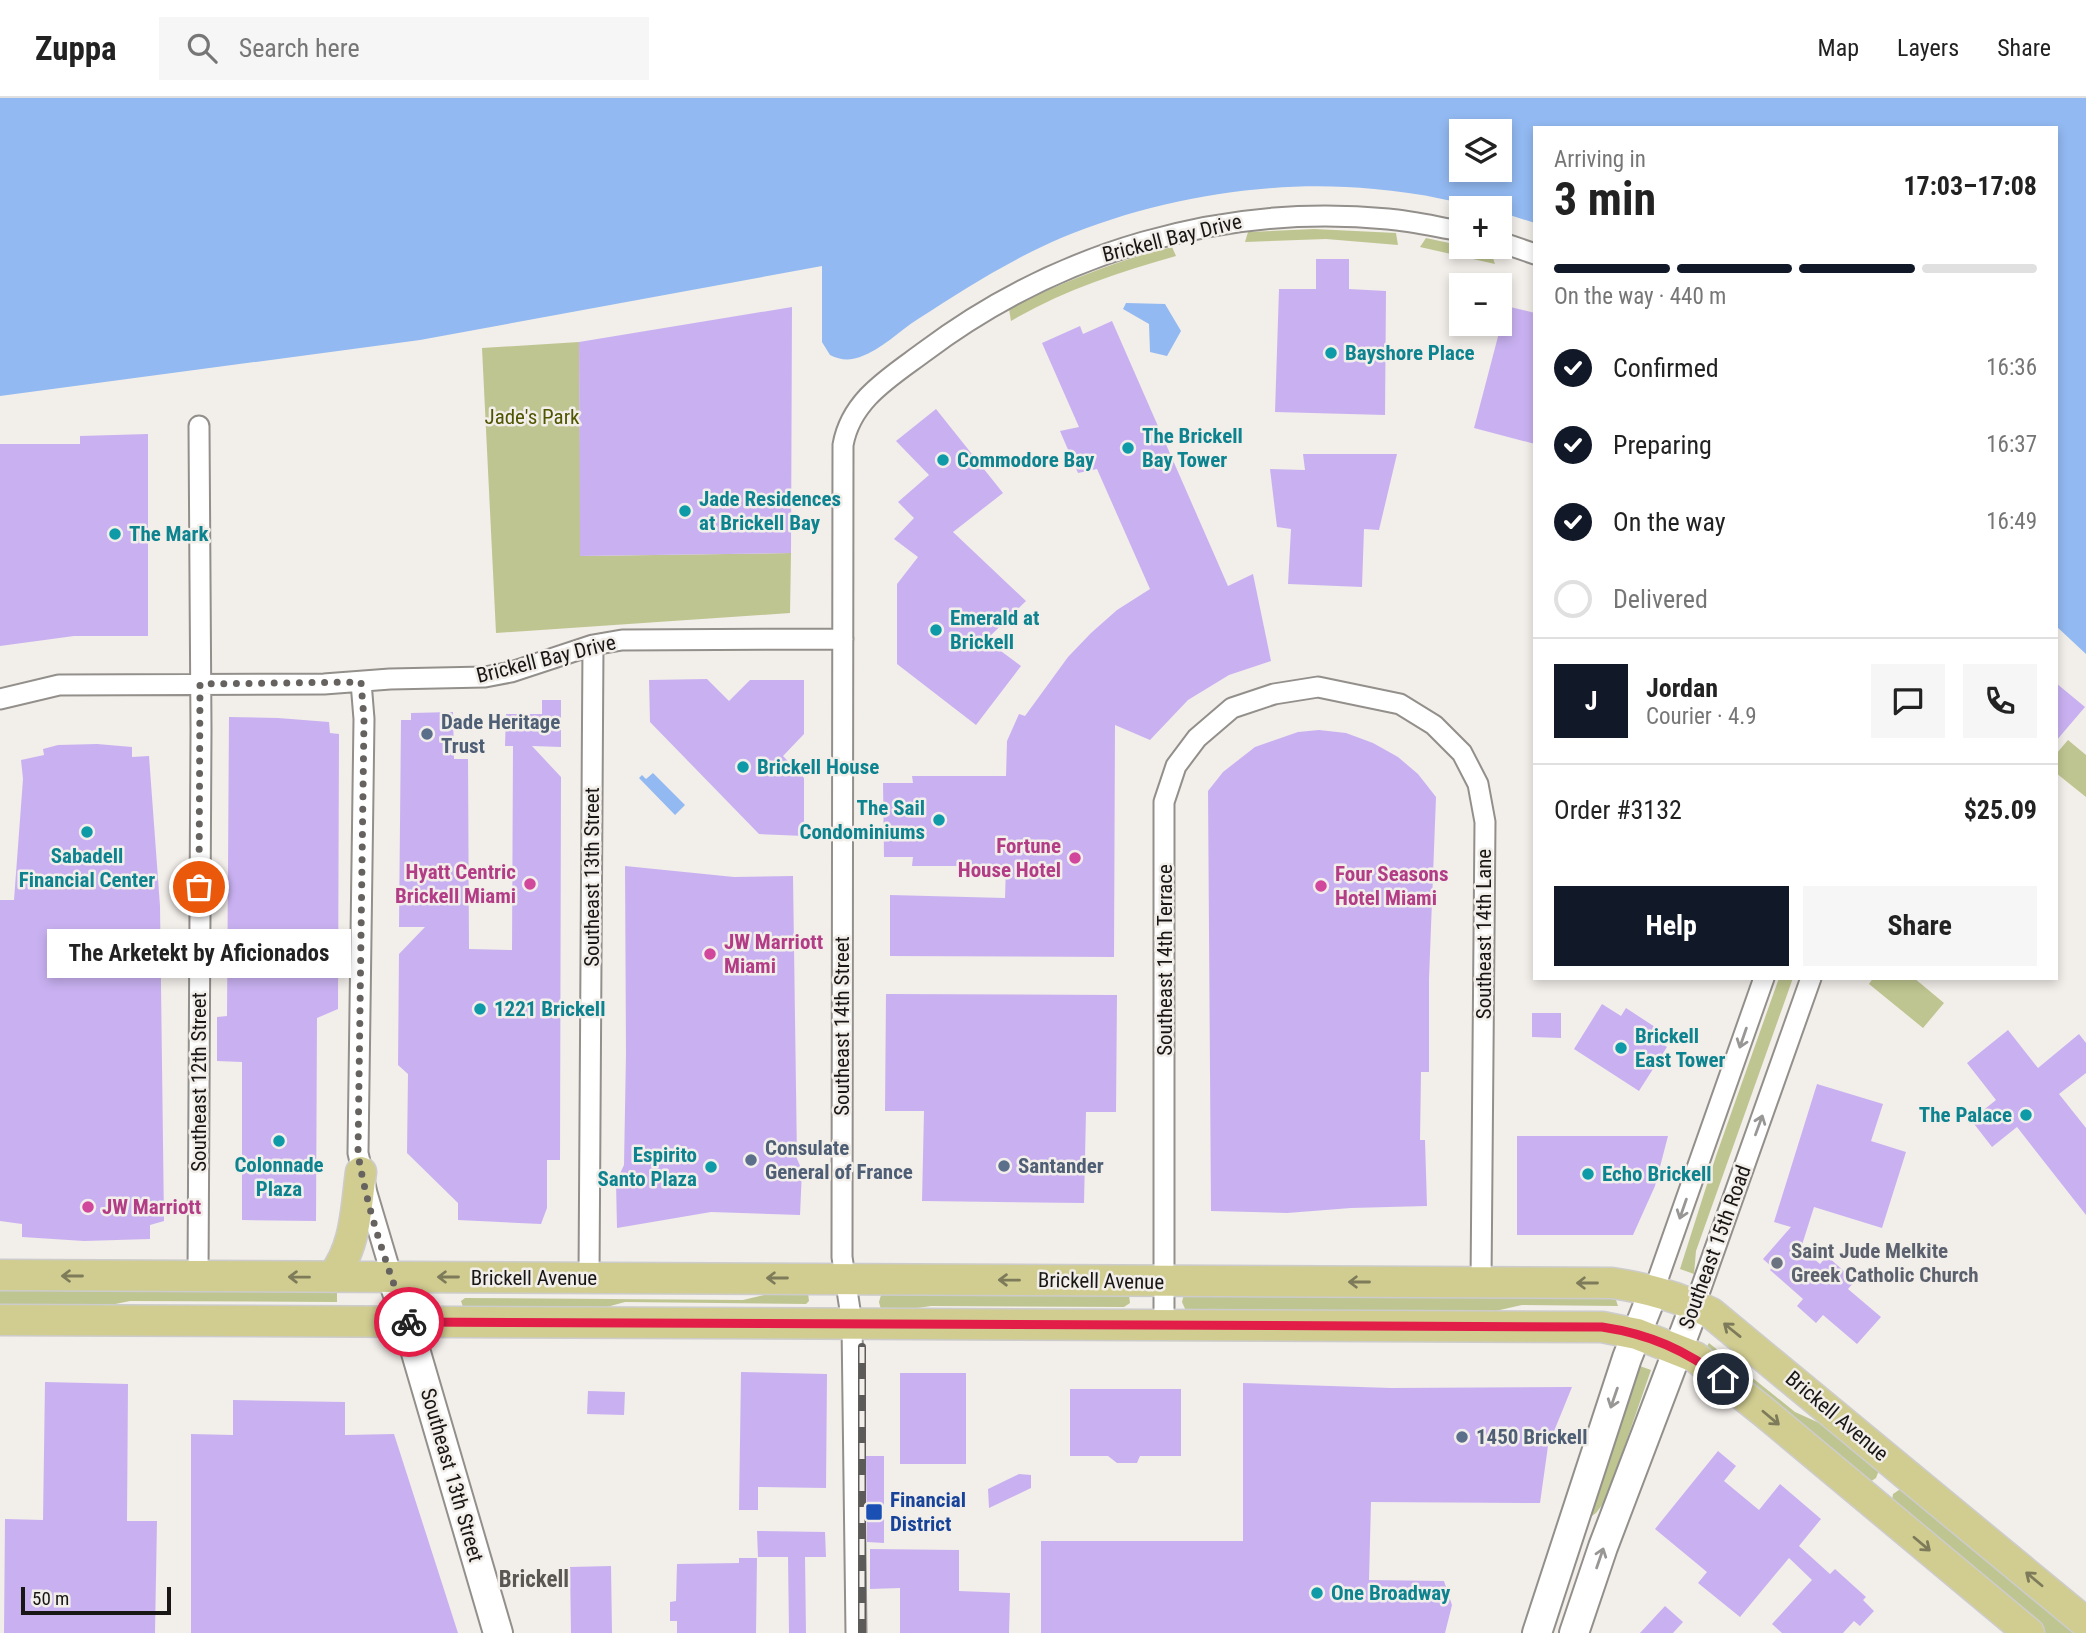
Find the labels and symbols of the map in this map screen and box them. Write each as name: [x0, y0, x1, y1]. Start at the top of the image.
street label: Brickell Bay Drive: [1100, 209, 1244, 267]
place label: Bayshore Place: [1345, 341, 1475, 365]
marker: Bayshore Place: [1323, 345, 1339, 361]
park label: Jade's Park: [484, 405, 580, 429]
place label: The Brickell Bay Tower: [1142, 424, 1243, 472]
marker: The Brickell Bay Tower: [1120, 440, 1136, 456]
place label: Commodore Bay: [957, 448, 1095, 472]
marker: Commodore Bay: [935, 452, 951, 468]
place label: Jade Residences at Brickell Bay: [699, 487, 841, 535]
marker: Jade Residences at Brickell Bay: [677, 503, 693, 519]
place label: The Mark: [129, 522, 209, 546]
marker: The Mark: [107, 526, 123, 542]
place label: Emerald at Brickell: [950, 606, 1039, 654]
marker: Emerald at Brickell: [928, 622, 944, 638]
street label: Brickell Bay Drive: [474, 630, 618, 688]
place label: Dade Heritage Trust: [441, 710, 560, 758]
marker: Dade Heritage Trust: [419, 726, 435, 742]
place label: Brickell House: [757, 755, 879, 779]
marker: Brickell House: [735, 759, 751, 775]
street label: Southeast 13th Street: [580, 787, 604, 967]
place label: The Sail Condominiums: [799, 796, 925, 844]
marker: The Sail Condominiums: [931, 812, 947, 828]
marker: Sabadell Financial Center: [79, 824, 95, 840]
place label: Fortune House Hotel: [958, 834, 1061, 882]
place label: Sabadell Financial Center: [19, 844, 155, 892]
street label: Southeast 14th Lane: [1472, 849, 1496, 1019]
marker: Fortune House Hotel: [1067, 850, 1083, 866]
pin: [169, 857, 229, 917]
place label: Hyatt Centric Brickell Miami: [395, 860, 516, 908]
place label: Four Seasons Hotel Miami: [1335, 862, 1448, 910]
street label: Southeast 14th Terrace: [1153, 864, 1177, 1056]
marker: Hyatt Centric Brickell Miami: [522, 876, 538, 892]
marker: Four Seasons Hotel Miami: [1313, 878, 1329, 894]
callout: The Arketekt by Aficionados: [47, 929, 351, 978]
place label: JW Marriott Miami: [724, 930, 823, 978]
street label: Southeast 14th Street: [830, 936, 854, 1116]
marker: JW Marriott Miami: [702, 946, 718, 962]
street label: Southeast 12th Street: [187, 992, 211, 1172]
place label: 1221 Brickell: [494, 997, 605, 1021]
marker: 1221 Brickell: [472, 1001, 488, 1017]
place label: Brickell East Tower: [1635, 1024, 1725, 1072]
one-way arrow: [1736, 1027, 1748, 1049]
marker: Brickell East Tower: [1613, 1040, 1629, 1056]
place label: The Palace: [1919, 1103, 2012, 1127]
marker: The Palace: [2018, 1107, 2034, 1123]
one-way arrow: [1754, 1115, 1766, 1137]
marker: Colonnade Plaza: [271, 1133, 287, 1149]
place label: Consulate General of France: [765, 1136, 913, 1184]
place label: Espirito Santo Plaza: [598, 1143, 697, 1191]
marker: Consulate General of France: [743, 1152, 759, 1168]
place label: Colonnade Plaza: [234, 1153, 324, 1201]
place label: Santander: [1018, 1154, 1104, 1178]
marker: Santander: [996, 1158, 1012, 1174]
marker: Espirito Santo Plaza: [703, 1159, 719, 1175]
place label: Echo Brickell: [1602, 1162, 1712, 1186]
street label: Southeast 15th Road: [1674, 1162, 1756, 1332]
marker: Echo Brickell: [1580, 1166, 1596, 1182]
place label: JW Marriott: [102, 1195, 201, 1219]
one-way arrow: [1676, 1198, 1688, 1220]
marker: JW Marriott: [80, 1199, 96, 1215]
place label: Saint Jude Melkite Greek Catholic Church: [1791, 1239, 1979, 1287]
marker: Saint Jude Melkite Greek Catholic Church: [1769, 1255, 1785, 1271]
street label: Brickell Avenue: [471, 1266, 597, 1290]
street label: Brickell Avenue: [1038, 1268, 1165, 1294]
one-way arrow: [60, 1269, 83, 1283]
one-way arrow: [288, 1270, 311, 1283]
one-way arrow: [436, 1270, 459, 1284]
one-way arrow: [765, 1271, 788, 1285]
one-way arrow: [998, 1273, 1021, 1287]
one-way arrow: [1348, 1275, 1371, 1289]
one-way arrow: [1575, 1276, 1598, 1290]
courier: [374, 1287, 444, 1357]
one-way arrow: [1723, 1322, 1741, 1337]
pin: [1693, 1349, 1753, 1409]
street label: Brickell Avenue: [1781, 1366, 1893, 1466]
street label: Southeast 13th Street: [416, 1385, 488, 1565]
one-way arrow: [1607, 1387, 1619, 1409]
one-way arrow: [1762, 1410, 1780, 1426]
place label: 1450 Brickell: [1476, 1425, 1587, 1449]
marker: 1450 Brickell: [1454, 1429, 1470, 1445]
place label: Financial District: [890, 1488, 966, 1536]
marker: Financial District: [864, 1502, 884, 1522]
one-way arrow: [1913, 1536, 1931, 1552]
one-way arrow: [1594, 1548, 1607, 1570]
district label: Brickell: [499, 1566, 569, 1593]
one-way arrow: [2025, 1571, 2043, 1587]
place label: One Broadway: [1331, 1581, 1451, 1605]
scale bar: [21, 1584, 172, 1616]
marker: One Broadway: [1309, 1585, 1325, 1601]

